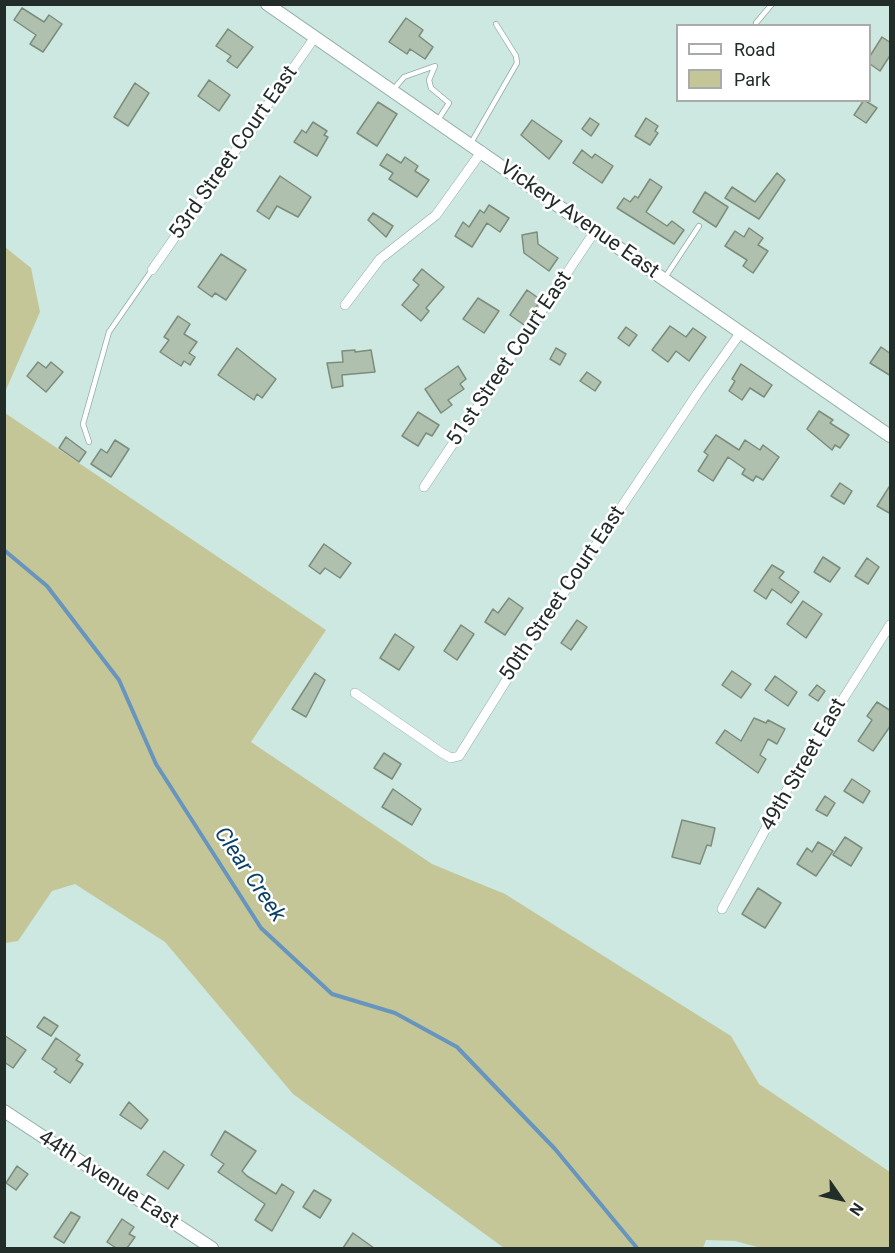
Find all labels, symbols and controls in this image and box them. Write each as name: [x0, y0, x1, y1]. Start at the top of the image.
legend: [676, 24, 871, 102]
text: Road: [734, 39, 775, 60]
street label: 53rd Street Court East: [165, 61, 303, 245]
text: Park: [734, 69, 770, 90]
street label: Vickery Avenue East: [495, 156, 663, 284]
street label: 51st Street Court East: [442, 267, 578, 451]
street label: 50th Street Court East: [495, 502, 631, 686]
street label: 49th Street East: [756, 694, 852, 836]
water label: Clear Creek: [208, 822, 290, 928]
street label: 44th Avenue East: [33, 1125, 183, 1235]
north arrow: [811, 1169, 871, 1229]
text: N: [845, 1199, 867, 1219]

